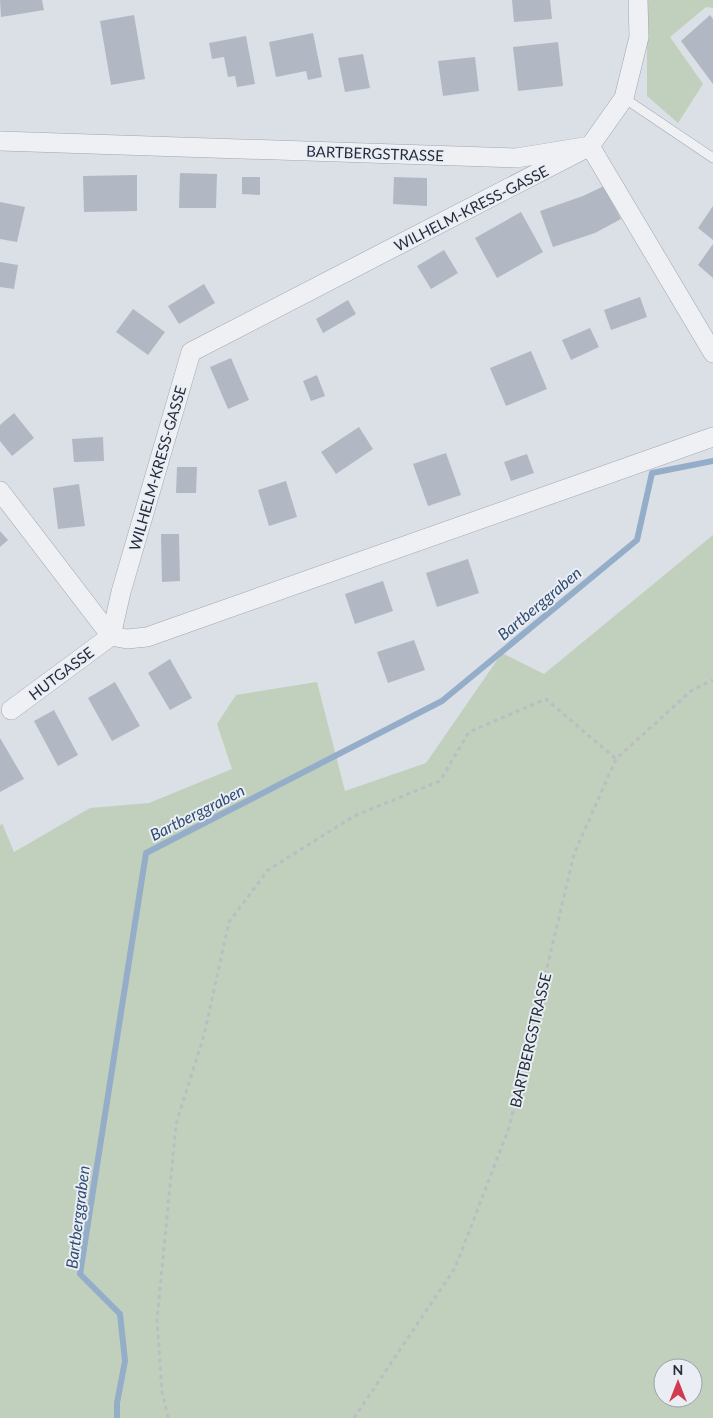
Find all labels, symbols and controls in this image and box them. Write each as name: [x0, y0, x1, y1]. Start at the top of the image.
street label: BARTBERGSTRASSE: [306, 142, 444, 164]
street label: WILHELM-KRESS-GASSE: [391, 161, 551, 255]
street label: WILHELM-KRESS-GASSE: [125, 384, 189, 552]
water label: Bartberggraben: [493, 562, 585, 644]
street label: HUTGASSE: [25, 643, 97, 703]
water label: Bartberggraben: [147, 780, 247, 844]
street label: BARTBERGSTRASSE: [506, 971, 554, 1109]
water label: Bartberggraben: [61, 1164, 93, 1270]
north arrow: [653, 1358, 703, 1408]
text: N: [673, 1361, 683, 1378]

